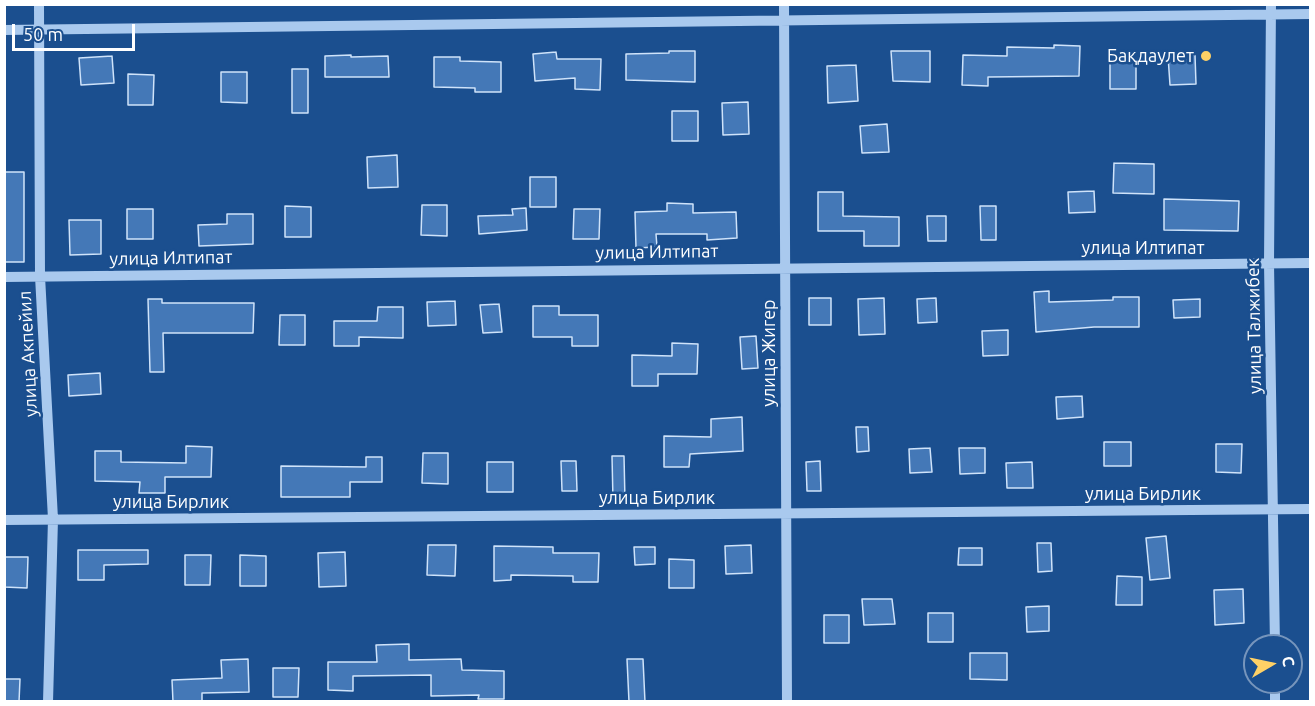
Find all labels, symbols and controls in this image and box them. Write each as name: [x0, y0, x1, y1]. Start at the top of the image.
scale bar: [15, 12, 138, 50]
text: 50 m: [23, 24, 63, 44]
place label: Бақдаулет: [1107, 45, 1194, 67]
marker: Бақдаулет: [1199, 49, 1213, 63]
street label: улица Илтипат: [1082, 237, 1204, 259]
street label: улица Илтипат: [595, 240, 719, 264]
street label: улица Илтипат: [109, 246, 233, 270]
street label: улица Талжибек: [1242, 258, 1266, 394]
street label: улица Акпейил: [14, 290, 42, 418]
street label: улица Жигер: [758, 299, 780, 407]
street label: улица Бирлик: [1085, 483, 1201, 505]
street label: улица Бирлик: [599, 487, 715, 509]
street label: улица Бирлик: [113, 491, 229, 513]
north arrow: [1243, 634, 1303, 694]
text: С: [1279, 655, 1298, 668]

